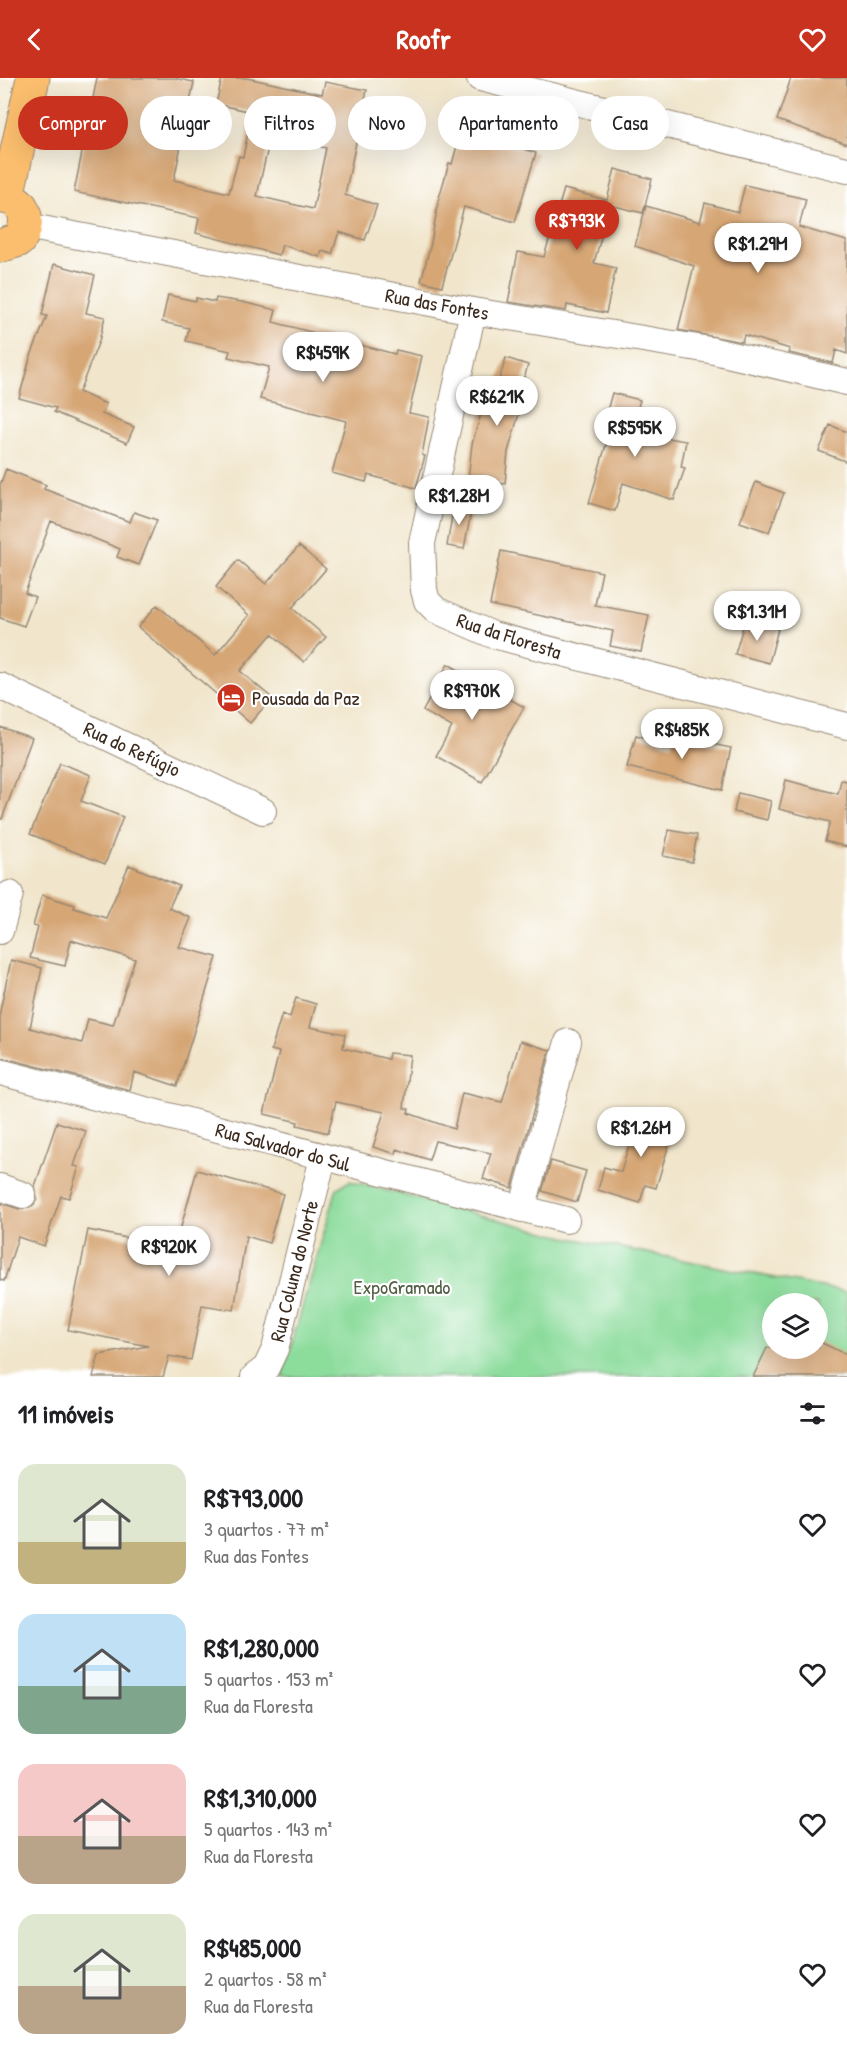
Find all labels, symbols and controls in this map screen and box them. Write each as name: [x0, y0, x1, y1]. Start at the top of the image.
text: Roofr: [396, 21, 451, 57]
icon: back: [18, 23, 51, 56]
icon: heart: [796, 23, 829, 56]
chip: Comprar: [18, 96, 128, 150]
chip: Alugar: [140, 96, 232, 150]
chip: Filtros: [244, 96, 336, 150]
chip: Novo: [348, 96, 426, 150]
chip: Apartamento: [438, 96, 579, 150]
chip: Casa: [591, 96, 669, 150]
pin: R$793K: [528, 200, 626, 251]
text: R$793K: [549, 206, 605, 233]
pin: R$1.29M: [703, 223, 813, 274]
text: R$1.29M: [728, 229, 788, 256]
street label: Rua das Fontes: [383, 281, 491, 326]
pin: R$459K: [274, 332, 372, 383]
text: R$459K: [297, 338, 349, 365]
pin: R$621K: [448, 376, 546, 427]
text: R$621K: [470, 382, 524, 409]
pin: R$595K: [586, 407, 684, 458]
text: R$595K: [608, 413, 662, 440]
pin: R$1.28M: [404, 475, 514, 526]
text: R$1.28M: [429, 481, 489, 508]
pin: R$1.31M: [702, 591, 812, 642]
text: R$1.31M: [728, 597, 786, 624]
street label: Rua da Floresta: [453, 606, 565, 665]
pin: R$970K: [423, 670, 521, 721]
text: R$970K: [444, 676, 500, 703]
hotel icon: Pousada da Paz: [215, 682, 247, 714]
place label: Pousada da Paz: [252, 684, 360, 711]
pin: R$485K: [633, 709, 731, 760]
street label: Rua do Refúgio: [80, 714, 185, 783]
text: R$485K: [655, 715, 709, 742]
pin: R$1.26M: [586, 1107, 696, 1158]
text: R$1.26M: [611, 1113, 671, 1140]
street label: Rua Salvador do Sul: [213, 1116, 354, 1178]
street label: Rua Coluna do Norte: [263, 1197, 324, 1345]
pin: R$920K: [120, 1226, 218, 1277]
text: R$920K: [141, 1232, 197, 1259]
park label: ExpoGramado: [354, 1273, 450, 1300]
map controls: [762, 1293, 828, 1359]
button: layers: [762, 1293, 828, 1359]
text: 11 imóveis: [18, 1396, 113, 1431]
icon: filters: [796, 1397, 829, 1430]
text: R$793,000: [204, 1480, 303, 1515]
icon: home: [66, 1488, 138, 1560]
icon: heart: [796, 1508, 829, 1541]
text: 3 quartos · 77 m²: [204, 1515, 329, 1542]
text: Rua das Fontes: [204, 1542, 309, 1569]
text: R$1,280,000: [204, 1630, 319, 1665]
icon: home: [66, 1638, 138, 1710]
icon: heart: [796, 1658, 829, 1691]
text: 5 quartos · 153 m²: [204, 1665, 333, 1692]
text: Rua da Floresta: [204, 1692, 313, 1719]
text: R$1,310,000: [204, 1780, 317, 1815]
icon: home: [66, 1788, 138, 1860]
icon: heart: [796, 1808, 829, 1841]
text: 5 quartos · 143 m²: [204, 1815, 332, 1842]
text: Rua da Floresta: [204, 1842, 313, 1869]
text: R$485,000: [204, 1930, 301, 1965]
icon: home: [66, 1938, 138, 2010]
icon: heart: [796, 1958, 829, 1991]
text: 2 quartos · 58 m²: [204, 1965, 327, 1992]
text: Rua da Floresta: [204, 1992, 313, 2019]

